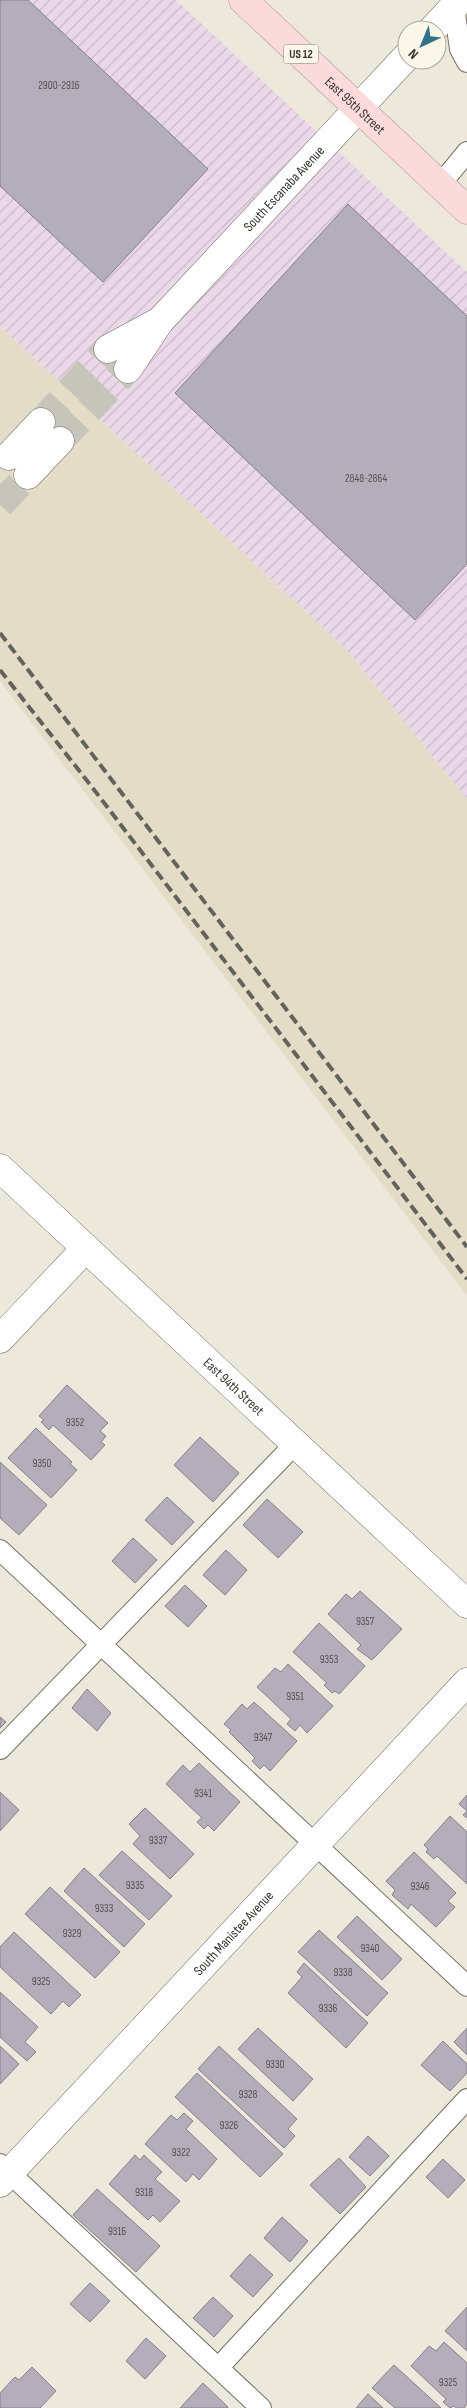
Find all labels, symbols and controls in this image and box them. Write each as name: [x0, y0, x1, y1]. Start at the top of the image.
north arrow: [397, 20, 447, 70]
road number: US 12: [284, 44, 318, 64]
text: N: [405, 45, 422, 63]
street label: East 95th Street: [322, 73, 389, 138]
house number: 2900-2916: [38, 79, 80, 92]
street label: South Escanaba Avenue: [240, 142, 328, 235]
house number: 2848-2864: [345, 472, 387, 485]
street label: East 94th Street: [200, 1354, 268, 1419]
house number: 9352: [66, 1416, 85, 1429]
house number: 9350: [33, 1457, 51, 1470]
house number: 9357: [356, 1615, 375, 1628]
house number: 9353: [320, 1653, 339, 1666]
house number: 9351: [286, 1690, 304, 1703]
house number: 9347: [254, 1731, 273, 1744]
house number: 9341: [194, 1787, 212, 1800]
house number: 9337: [149, 1834, 168, 1847]
house number: 9335: [126, 1879, 144, 1892]
house number: 9346: [411, 1880, 430, 1893]
street label: South Manistee Avenue: [190, 1887, 277, 1979]
house number: 9333: [95, 1902, 114, 1915]
house number: 9329: [63, 1927, 82, 1940]
house number: 9340: [360, 1942, 380, 1955]
house number: 9338: [334, 1966, 353, 1979]
house number: 9325: [32, 1975, 50, 1988]
house number: 9336: [319, 2002, 338, 2015]
house number: 9330: [265, 2058, 285, 2071]
house number: 9328: [239, 2088, 258, 2101]
house number: 9326: [220, 2119, 239, 2132]
house number: 9322: [172, 2146, 191, 2159]
house number: 9318: [135, 2186, 153, 2199]
house number: 9316: [108, 2225, 126, 2238]
house number: 9325: [439, 2376, 457, 2389]

